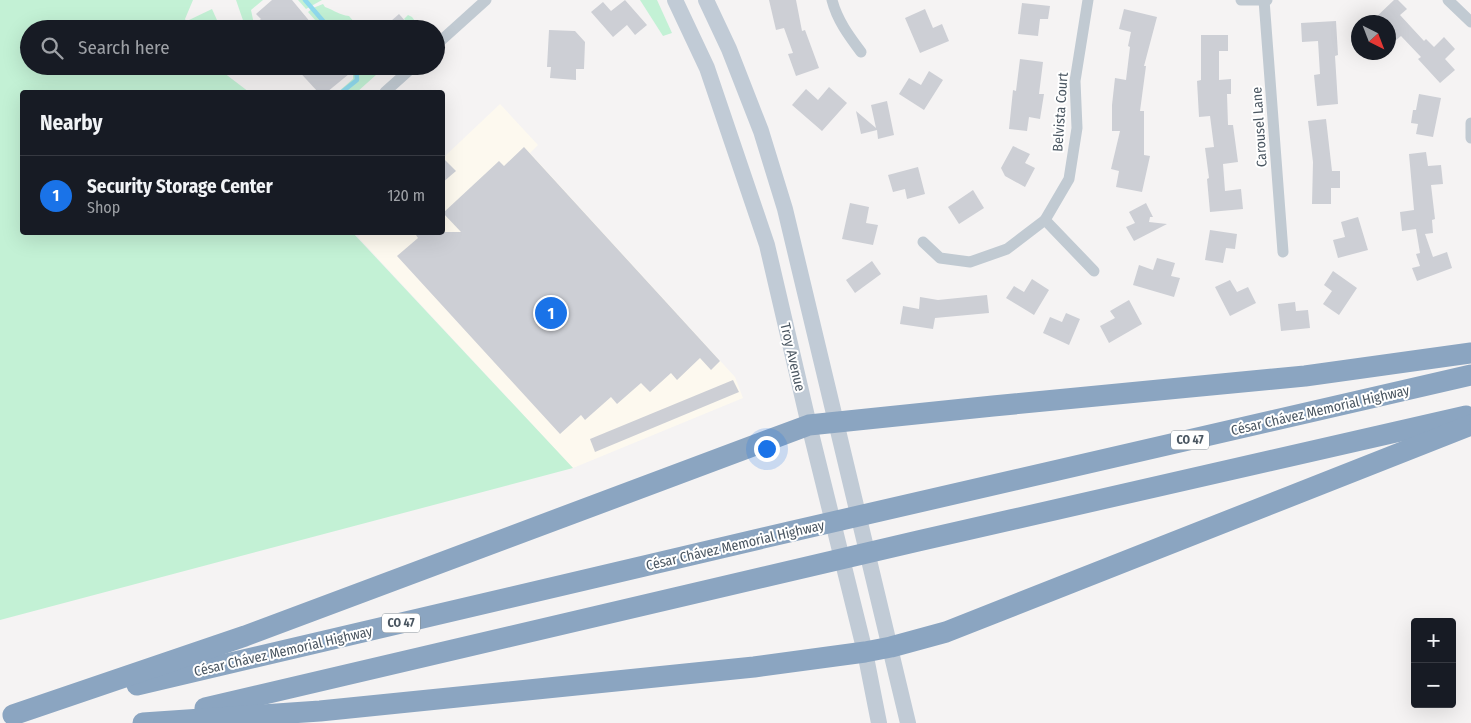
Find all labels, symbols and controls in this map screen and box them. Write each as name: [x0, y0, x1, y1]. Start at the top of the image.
north arrow: [1351, 15, 1396, 60]
search box: [20, 20, 445, 75]
icon: search: [38, 34, 66, 62]
text: Search here: [78, 36, 170, 59]
street label: Belvista Court: [1049, 71, 1072, 152]
street label: Carousel Lane: [1248, 86, 1271, 168]
text: Nearby: [40, 110, 102, 136]
text: Security Storage Center: [87, 175, 273, 198]
text: 1: [53, 186, 59, 205]
text: 120 m: [387, 186, 425, 205]
text: Shop: [87, 198, 120, 217]
pin: 1: [535, 294, 567, 332]
street label: Troy Avenue: [776, 321, 809, 393]
street label: César Chávez Memorial Highway: [1229, 382, 1412, 439]
road number: CO 47: [1171, 430, 1209, 450]
your location: [754, 436, 780, 462]
street label: César Chávez Memorial Highway: [644, 517, 827, 574]
road number: CO 47: [382, 614, 420, 632]
map controls: [1411, 618, 1456, 708]
button: +: [1411, 618, 1456, 663]
street label: César Chávez Memorial Highway: [192, 623, 375, 680]
button: −: [1411, 663, 1456, 708]

